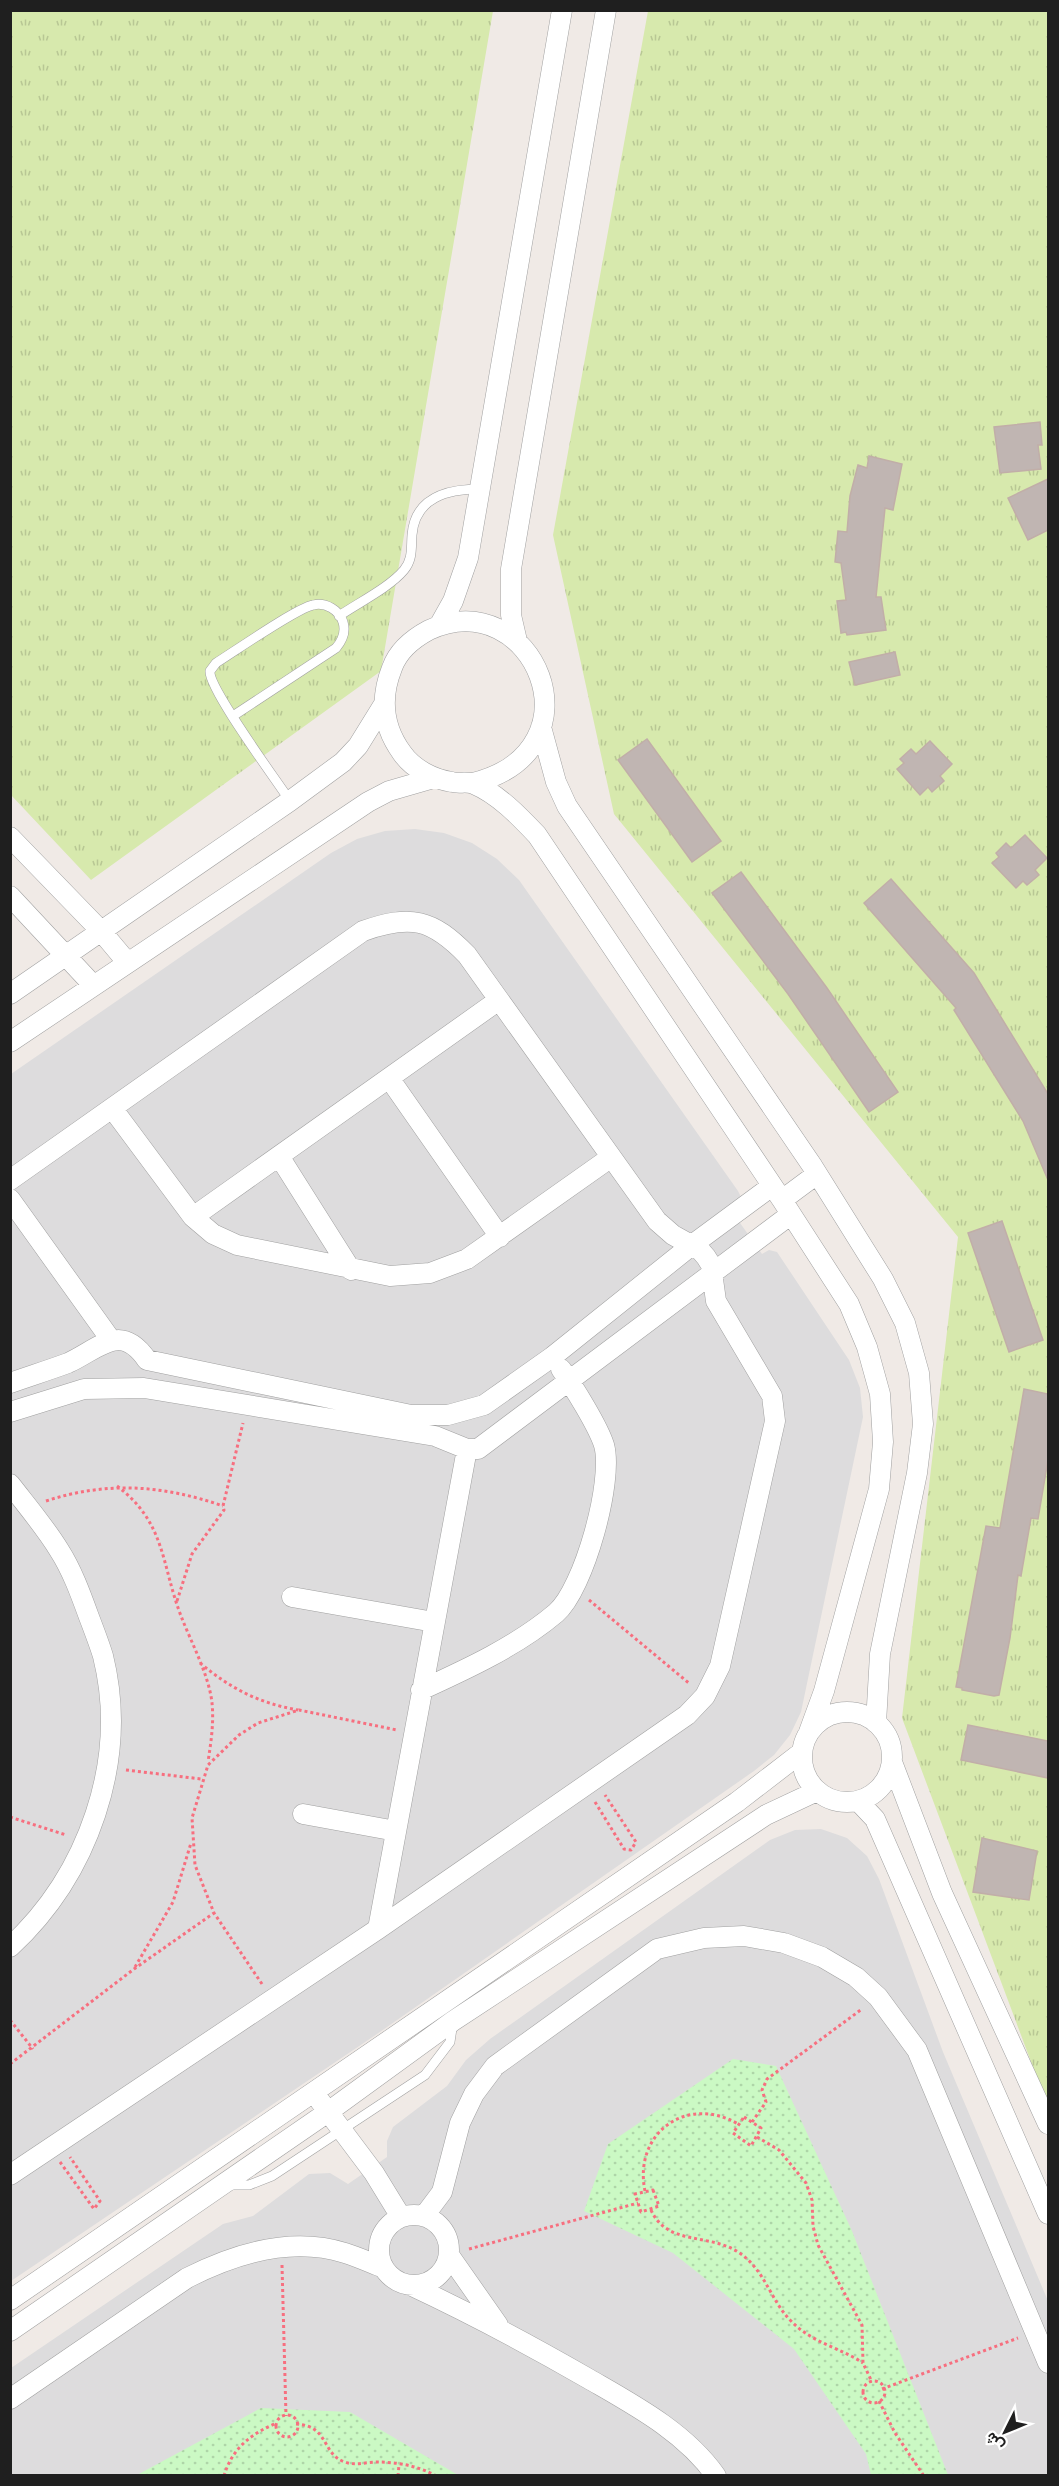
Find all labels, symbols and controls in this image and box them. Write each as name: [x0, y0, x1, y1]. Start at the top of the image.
north arrow: [975, 2402, 1035, 2462]
text: ش: [981, 2428, 1008, 2455]

